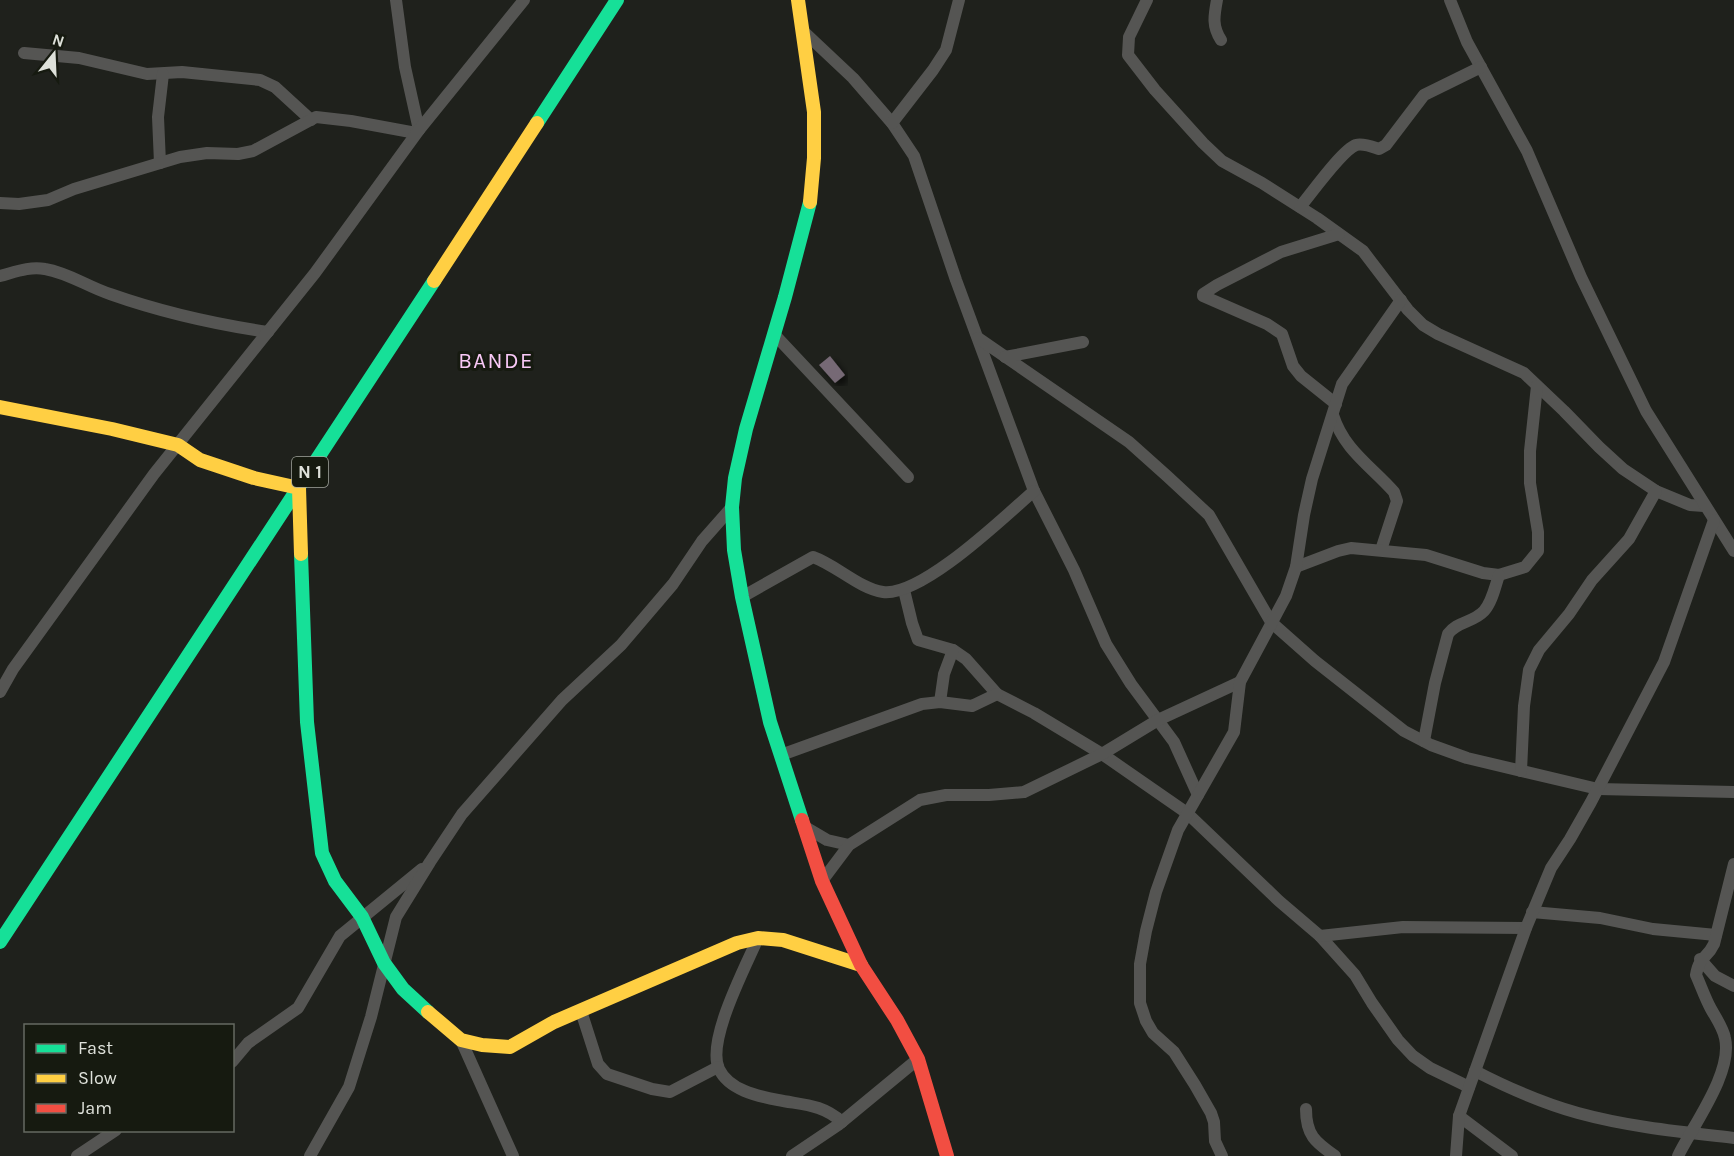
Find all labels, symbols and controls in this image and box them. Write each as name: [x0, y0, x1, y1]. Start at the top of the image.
north arrow: [24, 24, 84, 84]
text: N: [50, 29, 67, 51]
district label: BANDE: [458, 348, 534, 374]
road number: N 1: [292, 457, 328, 487]
legend: [24, 1024, 234, 1132]
text: Fast: [78, 1037, 113, 1059]
text: Slow: [78, 1067, 117, 1089]
text: Jam: [78, 1097, 112, 1119]

